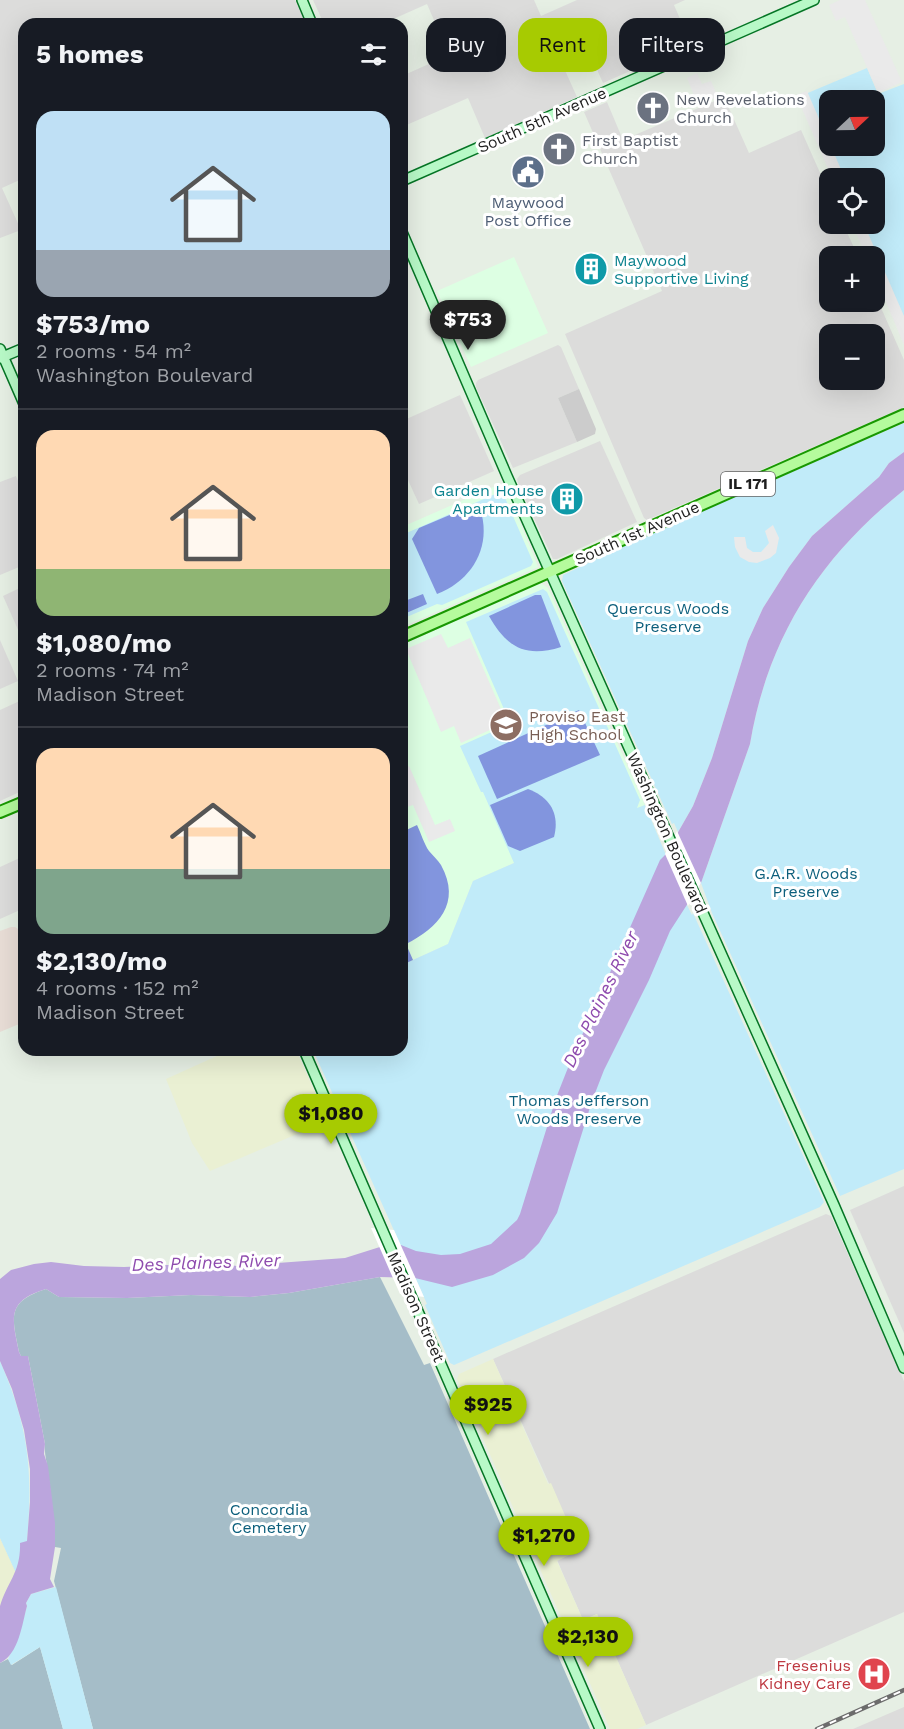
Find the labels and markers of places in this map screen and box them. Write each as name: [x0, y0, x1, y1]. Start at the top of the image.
church icon: New Revelations Church: [635, 90, 671, 126]
place label: New Revelations Church: [676, 90, 805, 127]
church icon: First Baptist Church: [541, 131, 577, 167]
place label: First Baptist Church: [582, 131, 679, 168]
public building icon: Maywood Post Office: [510, 154, 546, 190]
place label: Maywood Post Office: [485, 193, 571, 230]
building icon: Maywood Supportive Living: [573, 251, 609, 287]
place label: Maywood Supportive Living: [614, 251, 749, 288]
pin: $753: [432, 300, 504, 351]
place label: Garden House Apartments: [434, 481, 544, 518]
building icon: Garden House Apartments: [549, 481, 585, 517]
school or university icon: Proviso East High School: [488, 707, 524, 743]
place label: Proviso East High School: [529, 707, 625, 744]
pin: $1,080: [282, 1094, 380, 1145]
pin: $925: [452, 1385, 524, 1436]
pin: $1,270: [495, 1516, 593, 1567]
pin: $2,130: [539, 1617, 637, 1668]
place label: Fresenius Kidney Care: [759, 1656, 851, 1693]
hospital icon: Fresenius Kidney Care: [856, 1656, 892, 1692]

